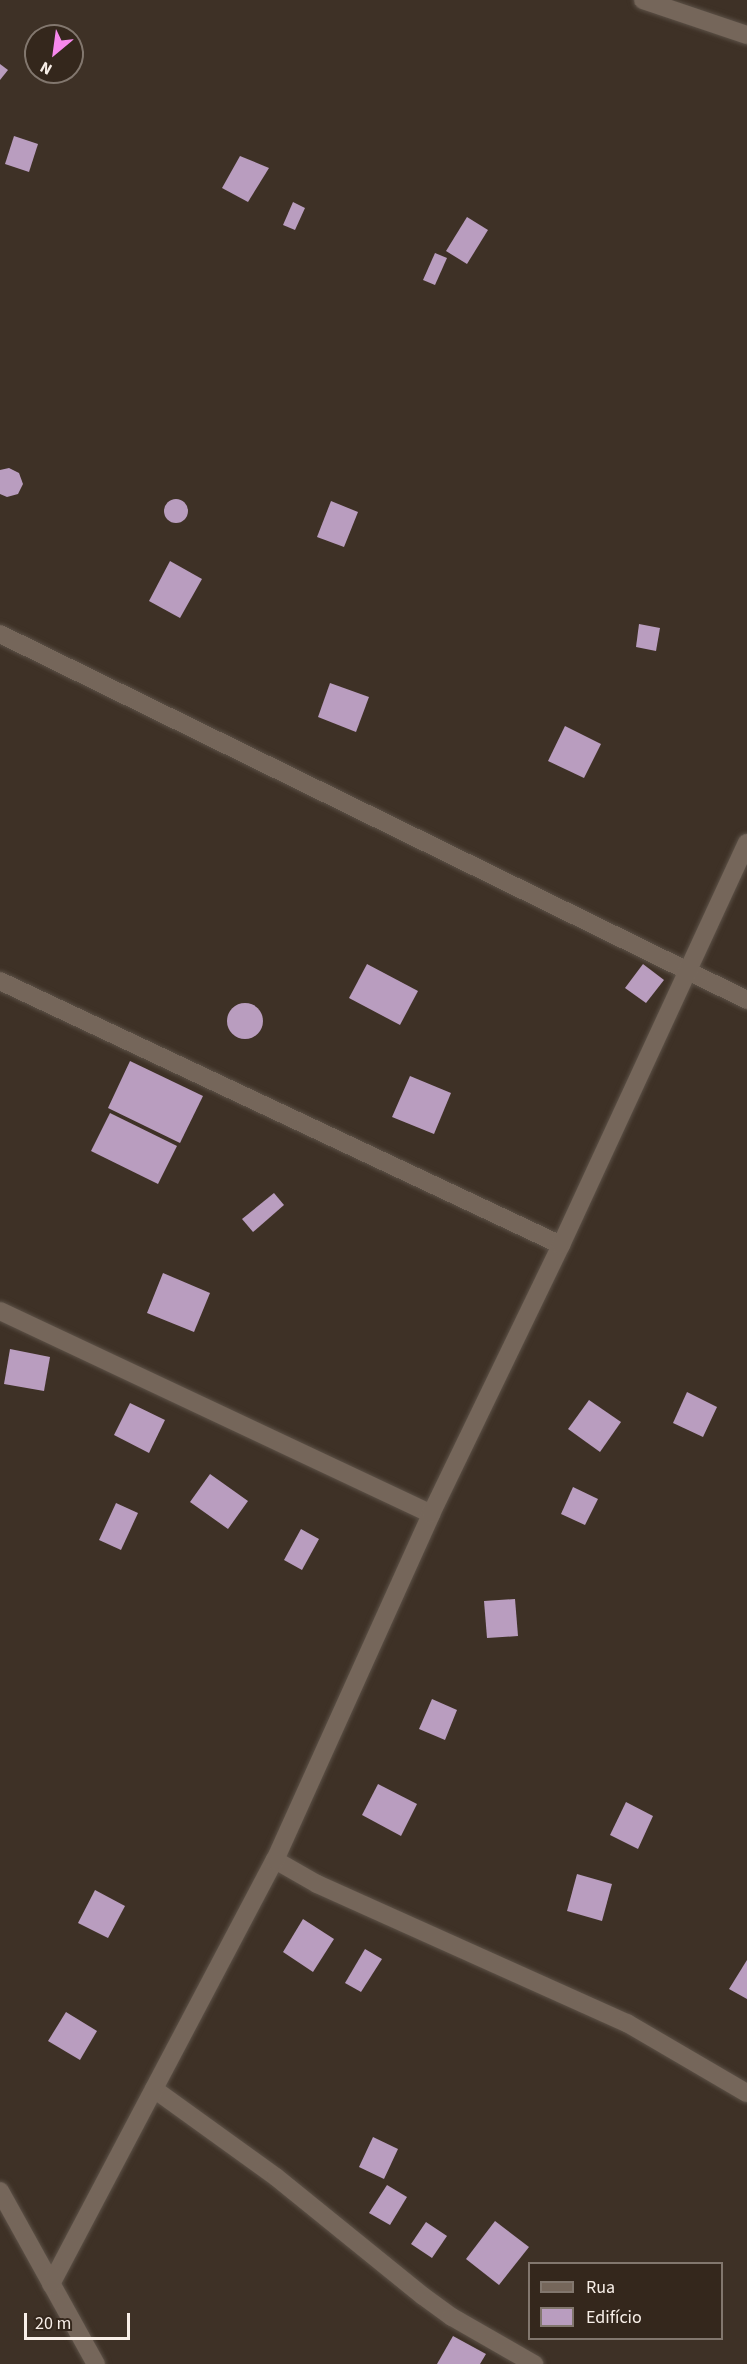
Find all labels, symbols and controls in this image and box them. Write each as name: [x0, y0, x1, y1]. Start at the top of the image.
north arrow: [24, 24, 84, 84]
text: N: [36, 56, 56, 80]
legend: [528, 2262, 723, 2340]
text: Rua: [586, 2275, 615, 2300]
scale bar: [27, 2301, 134, 2339]
text: Edifício: [586, 2305, 642, 2330]
text: 20 m: [35, 2311, 71, 2336]

